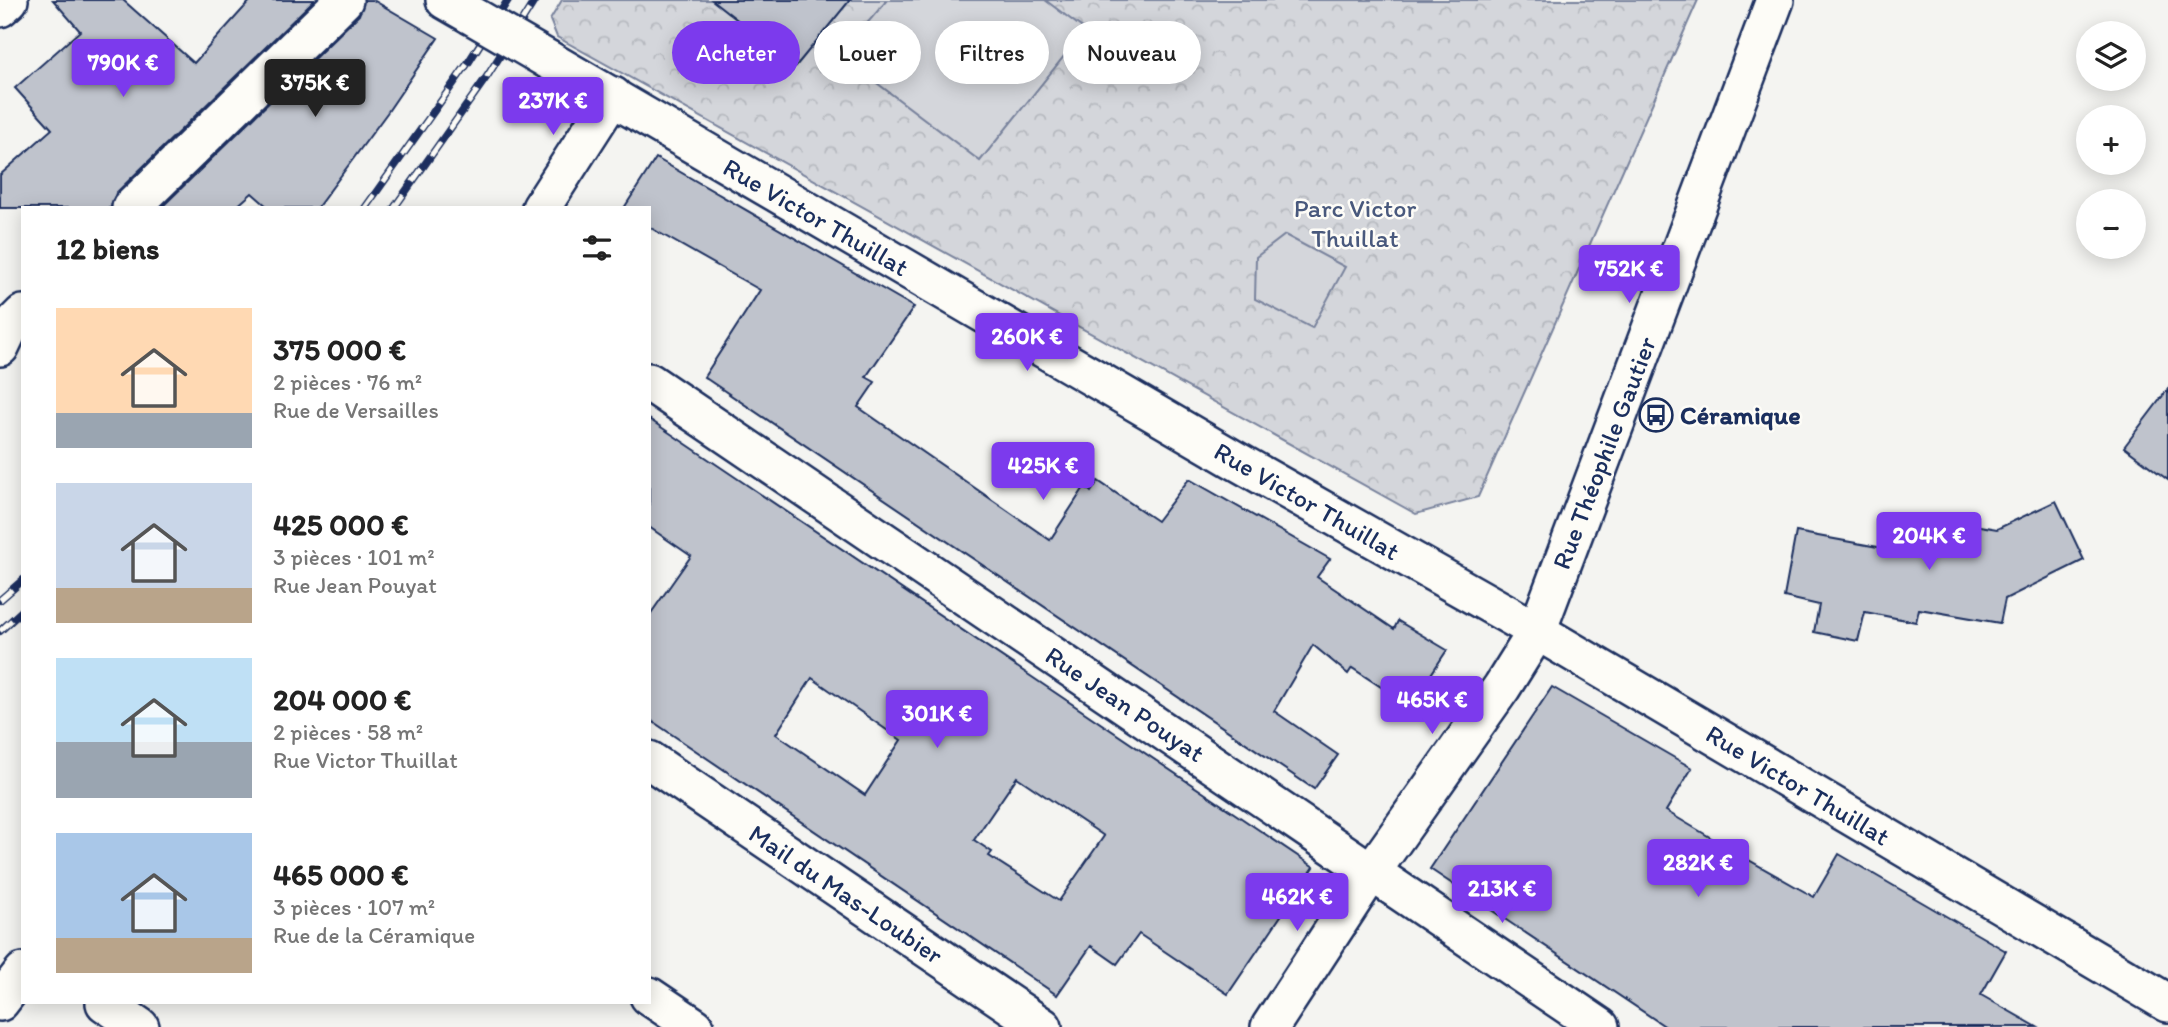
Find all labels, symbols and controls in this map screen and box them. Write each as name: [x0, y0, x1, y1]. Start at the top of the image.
chip: Acheter: [672, 21, 800, 84]
chip: Louer: [814, 21, 921, 84]
chip: Filtres: [935, 21, 1049, 84]
chip: Nouveau: [1063, 21, 1201, 84]
map controls: [2076, 21, 2146, 259]
button: layers: [2076, 21, 2146, 91]
pin: 790K €: [66, 40, 180, 99]
text: 790K €: [88, 48, 158, 76]
pin: 375K €: [258, 60, 372, 119]
text: 375K €: [280, 68, 350, 96]
pin: 237K €: [496, 78, 610, 137]
text: 237K €: [518, 86, 588, 114]
button: +: [2076, 105, 2146, 175]
street label: Rue Victor Thuillat: [718, 151, 915, 283]
button: −: [2076, 189, 2146, 259]
park label: Parc Victor Thuillat: [1294, 192, 1416, 254]
icon: filters: [578, 229, 616, 267]
text: 12 biens: [56, 230, 159, 267]
pin: 752K €: [1572, 246, 1686, 305]
text: 752K €: [1595, 254, 1663, 282]
pin: 260K €: [970, 314, 1084, 373]
text: 260K €: [991, 322, 1063, 350]
text: 375 000 €: [273, 331, 406, 368]
street label: Rue Théophile Gautier: [1545, 332, 1663, 574]
icon: home: [112, 336, 196, 420]
text: 2 pièces · 76 m²: [273, 368, 422, 396]
text: Rue de Versailles: [273, 396, 439, 424]
bus stop icon: Céramique: [1637, 396, 1675, 434]
place label: Céramique: [1680, 399, 1801, 431]
street label: Rue Victor Thuillat: [1209, 435, 1406, 567]
pin: 425K €: [986, 442, 1100, 502]
text: 425K €: [1007, 451, 1079, 479]
text: 425 000 €: [273, 506, 409, 543]
icon: home: [112, 511, 196, 595]
pin: 204K €: [1872, 512, 1986, 572]
text: 204K €: [1892, 521, 1966, 549]
text: 3 pièces · 101 m²: [273, 543, 435, 571]
text: Rue Jean Pouyat: [273, 571, 437, 599]
street label: Rue Jean Pouyat: [1039, 639, 1211, 769]
pin: 465K €: [1375, 676, 1489, 736]
text: 204 000 €: [273, 681, 411, 718]
text: 465K €: [1396, 685, 1468, 713]
icon: home: [112, 686, 196, 770]
pin: 301K €: [880, 690, 994, 750]
text: 301K €: [902, 699, 972, 727]
street label: Rue Victor Thuillat: [1700, 717, 1896, 853]
text: 2 pièces · 58 m²: [273, 718, 423, 746]
text: Rue Victor Thuillat: [273, 746, 458, 774]
street label: Mail du Mas-Loubier: [743, 817, 949, 971]
pin: 282K €: [1641, 839, 1755, 899]
text: 282K €: [1663, 848, 1733, 876]
text: 465 000 €: [273, 856, 409, 893]
icon: home: [112, 861, 196, 945]
pin: 213K €: [1445, 866, 1559, 925]
pin: 462K €: [1240, 874, 1354, 933]
text: 213K €: [1468, 874, 1536, 902]
text: 462K €: [1261, 882, 1333, 910]
text: 3 pièces · 107 m²: [273, 893, 435, 921]
text: Rue de la Céramique: [273, 921, 475, 949]

